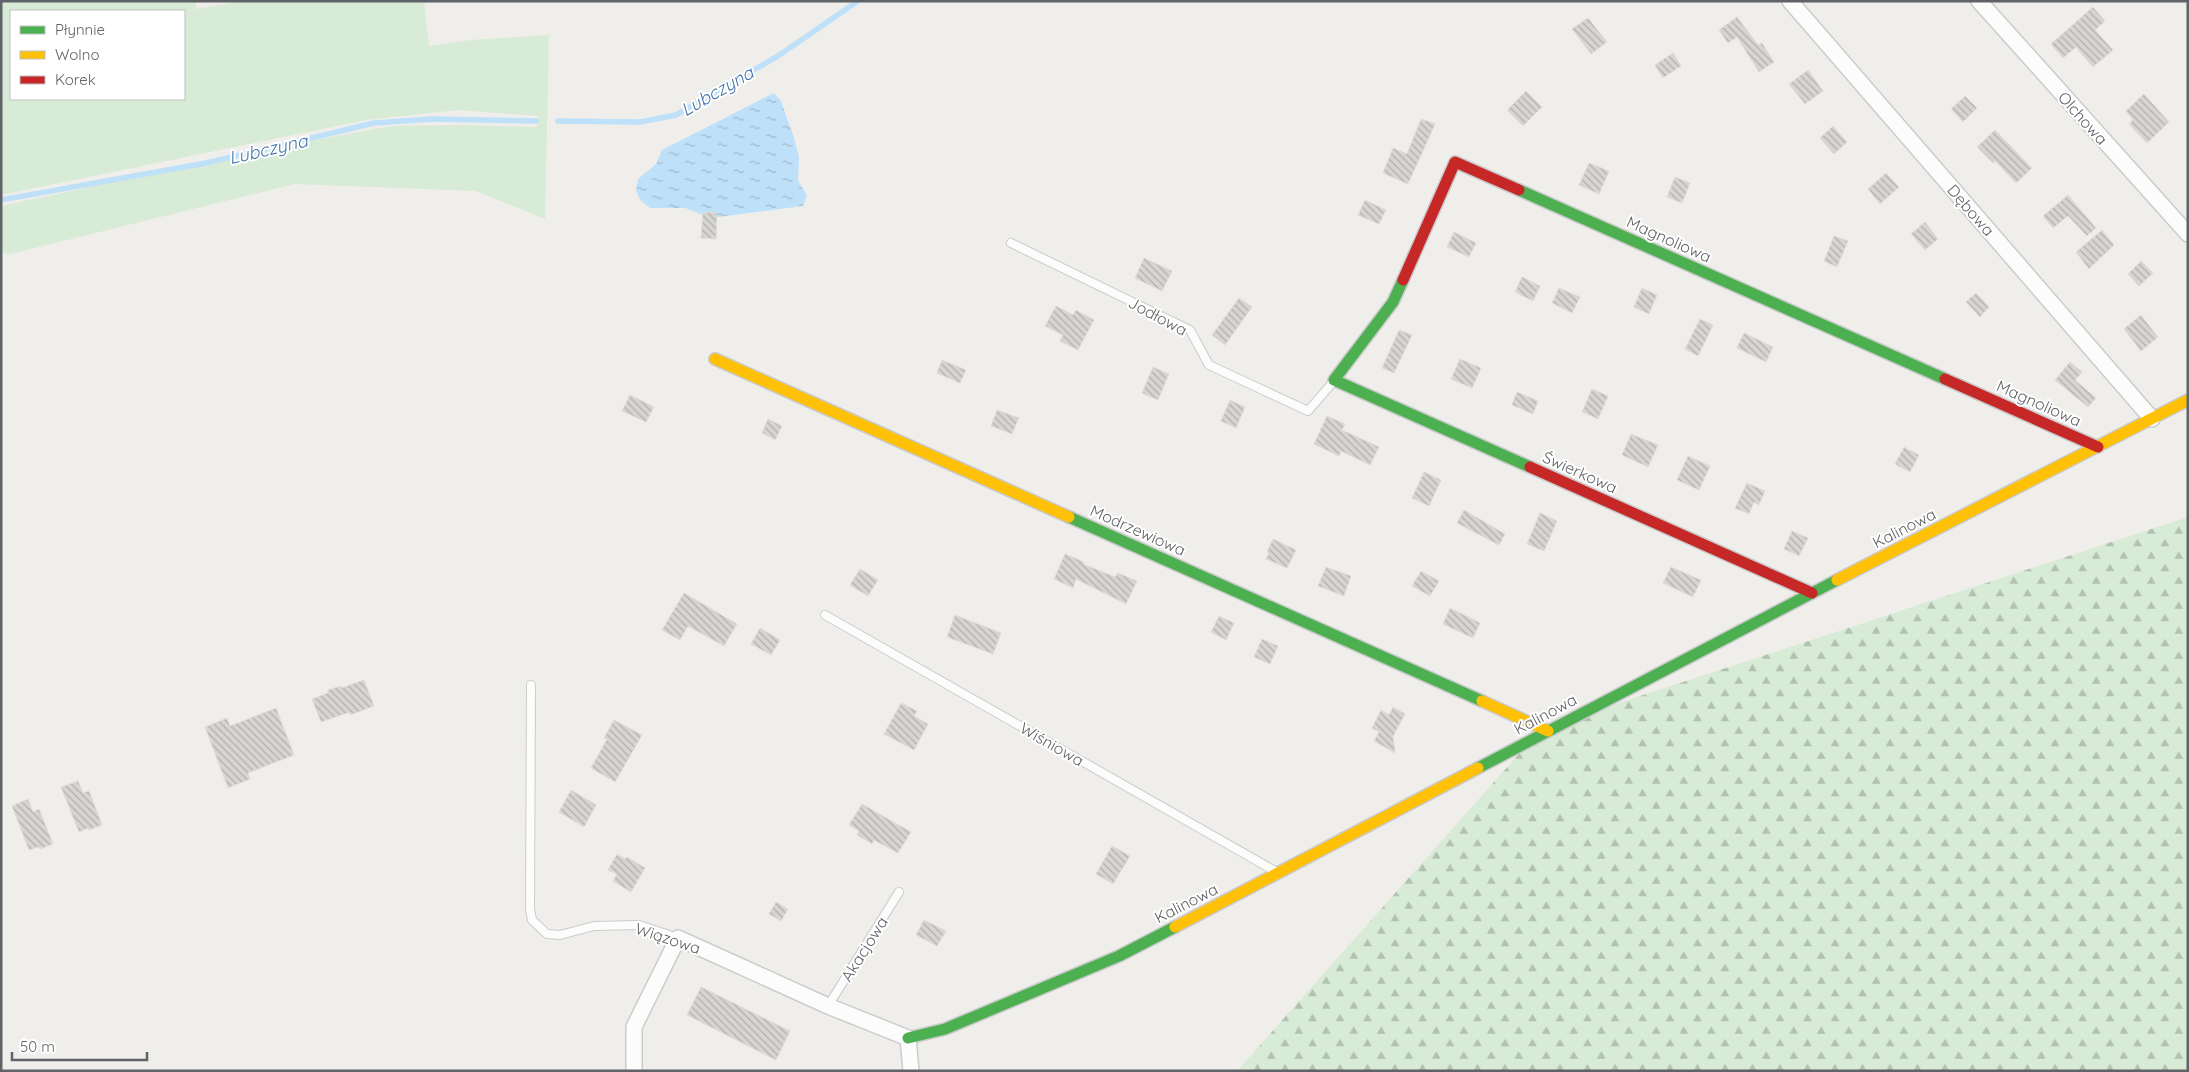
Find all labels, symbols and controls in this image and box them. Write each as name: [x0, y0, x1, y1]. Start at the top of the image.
legend: [10, 10, 185, 100]
text: Płynnie: [55, 20, 105, 39]
text: Wolno: [55, 45, 100, 64]
water label: Lubczyna: [677, 60, 758, 121]
text: Korek: [55, 70, 96, 89]
street label: Olchowa: [2054, 87, 2112, 149]
water label: Lubczyna: [226, 129, 311, 169]
street label: Dębowa: [1943, 180, 1999, 240]
street label: Magnoliowa: [1624, 211, 1714, 267]
street label: Jodłowa: [1125, 292, 1191, 340]
street label: Magnoliowa: [1994, 375, 2084, 431]
street label: Świerkowa: [1540, 447, 1620, 497]
street label: Modrzewiowa: [1087, 500, 1189, 560]
street label: Kalinowa: [1869, 504, 1939, 552]
street label: Kalinowa: [1510, 689, 1580, 739]
street label: Wiśniowa: [1016, 718, 1088, 770]
street label: Kalinowa: [1151, 879, 1221, 927]
street label: Akacjowa: [836, 913, 892, 985]
street label: Wiązowa: [633, 918, 703, 958]
scale bar: [12, 1030, 148, 1062]
text: 50 m: [20, 1037, 55, 1056]

